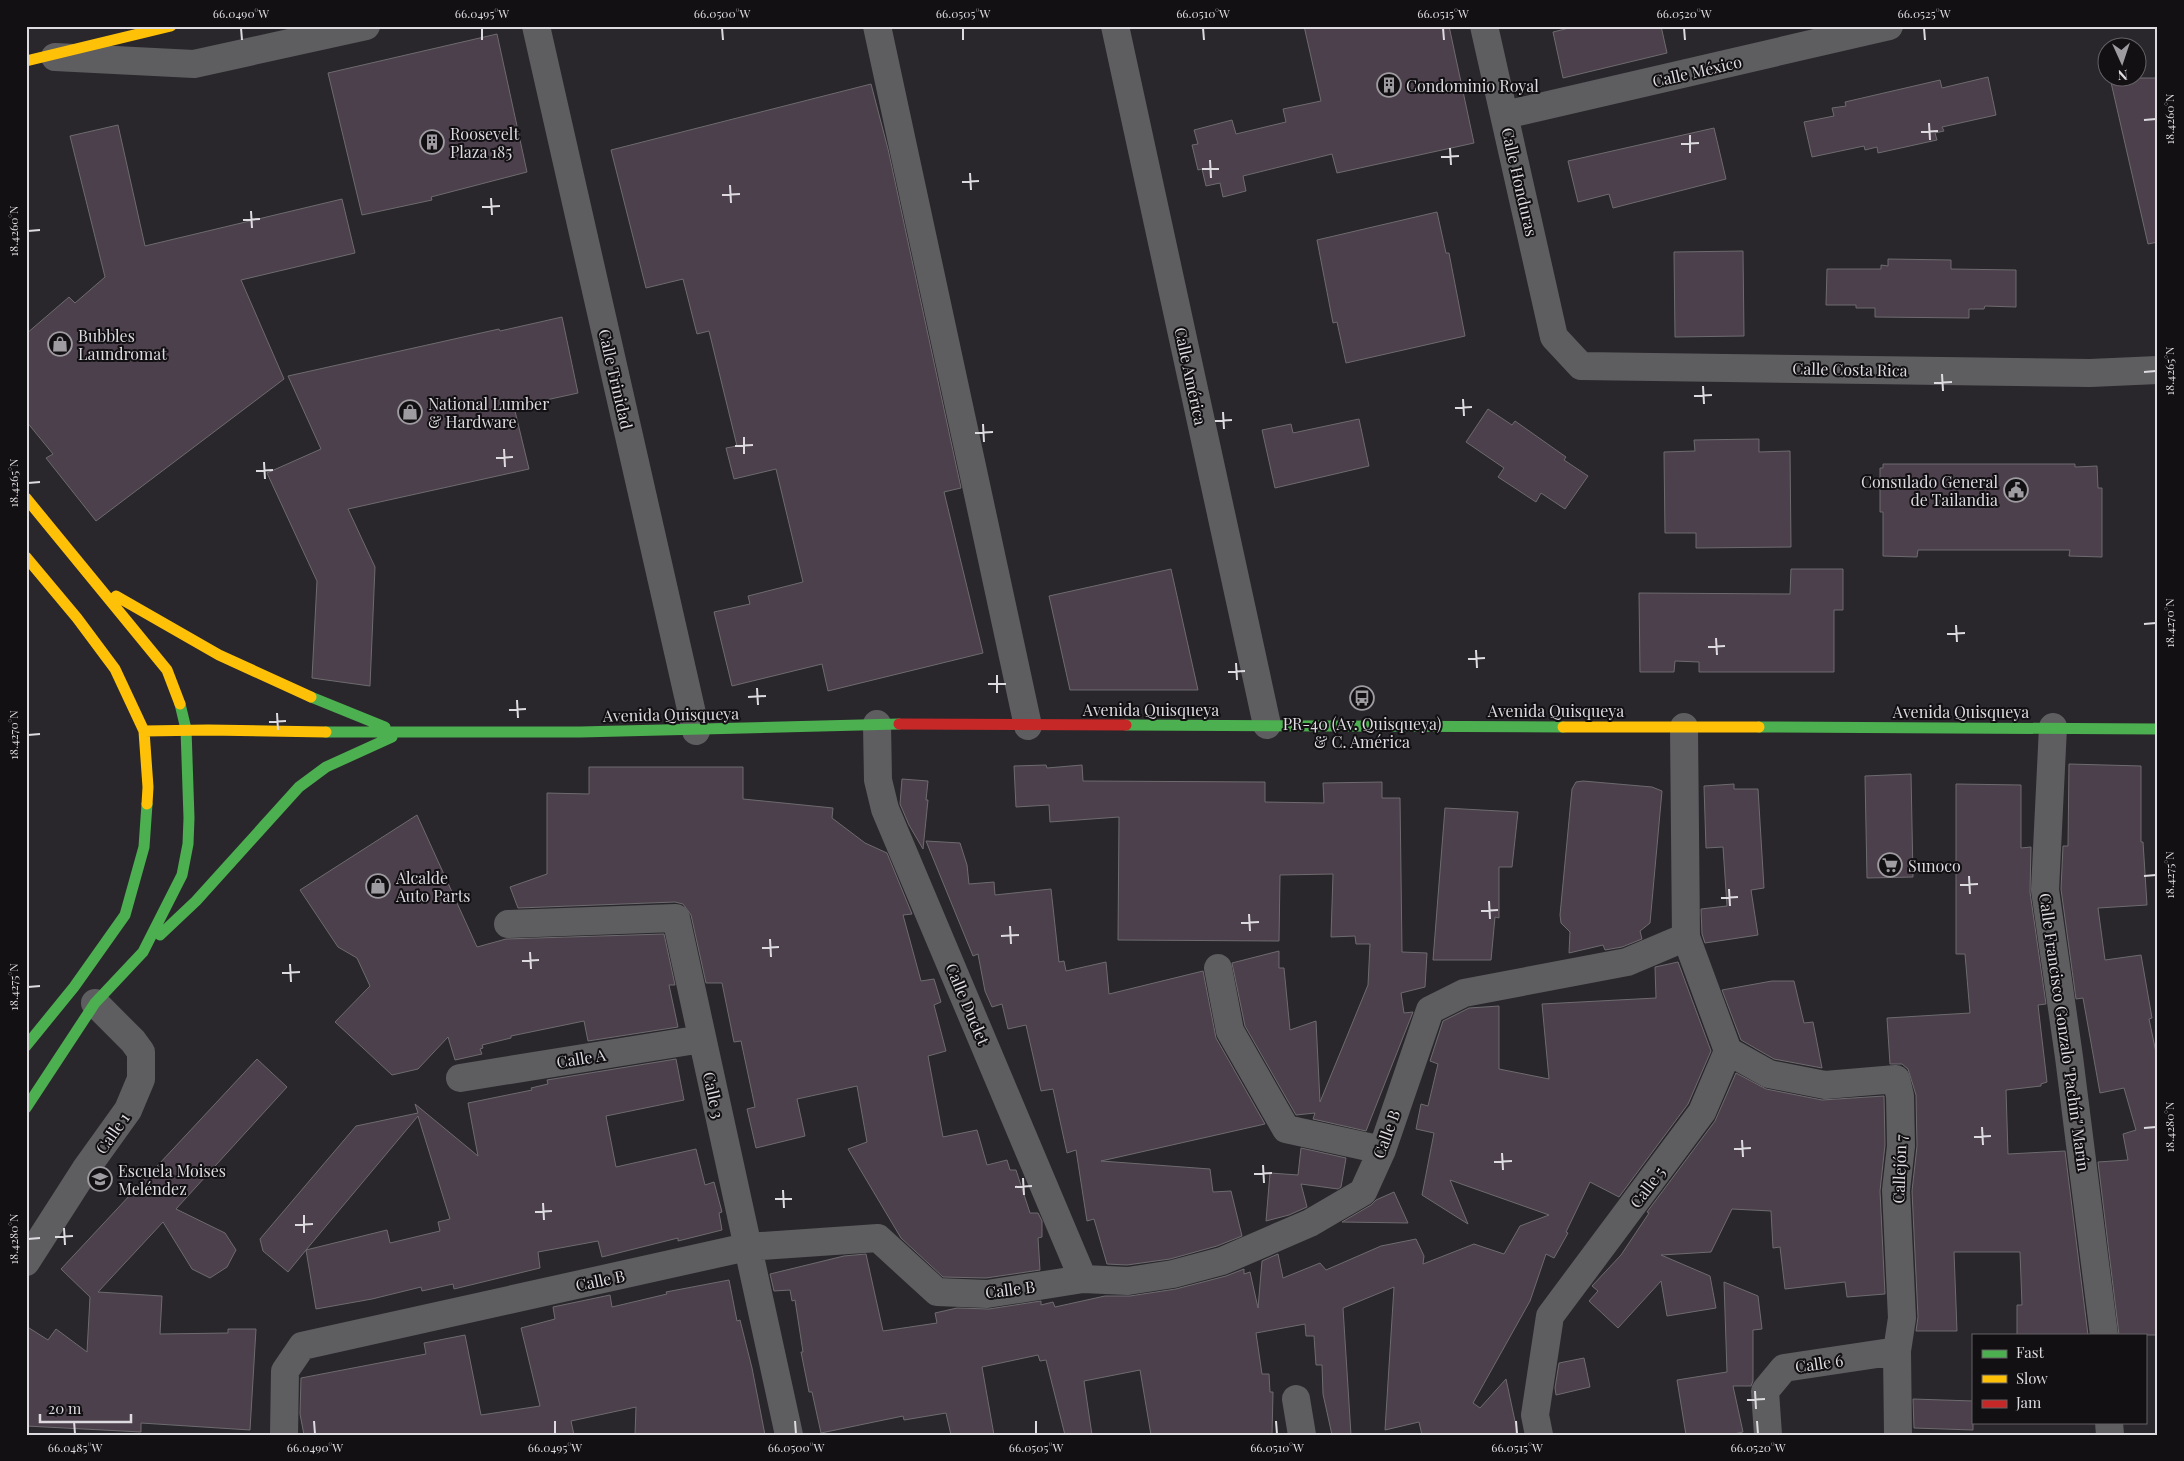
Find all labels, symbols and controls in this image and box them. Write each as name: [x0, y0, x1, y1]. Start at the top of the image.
text: 66.0490°W: [213, 5, 269, 21]
text: 66.0495°W: [455, 5, 509, 21]
text: 66.0500°W: [694, 5, 750, 21]
text: 66.0505°W: [936, 5, 990, 21]
text: 66.0510°W: [1176, 5, 1230, 21]
text: 66.0515°W: [1417, 5, 1469, 21]
text: 66.0520°W: [1656, 5, 1712, 21]
text: 66.0525°W: [1897, 5, 1951, 21]
north arrow: [2096, 38, 2146, 88]
street label: Calle México: [1650, 50, 1744, 91]
text: N: [2117, 66, 2128, 85]
building icon: Condominio Royal: [1376, 72, 1402, 98]
place label: Condominio Royal: [1406, 75, 1539, 96]
text: 18.4260°N: [2161, 93, 2177, 144]
place label: Roosevelt Plaza 185: [450, 123, 519, 162]
street label: Calle Honduras: [1497, 126, 1543, 238]
building icon: Roosevelt Plaza 185: [419, 129, 445, 155]
text: 18.4260°N: [5, 205, 21, 256]
place label: Bubbles Laundromat: [78, 325, 167, 364]
street label: Calle América: [1170, 325, 1212, 427]
street label: Calle Trinidad: [594, 327, 638, 431]
shop icon: Bubbles Laundromat: [47, 331, 73, 357]
text: 18.4265°N: [2161, 346, 2177, 395]
street label: Calle Costa Rica: [1792, 357, 1908, 381]
place label: National Lumber & Hardware: [428, 393, 549, 432]
shop icon: National Lumber & Hardware: [397, 399, 423, 425]
text: 18.4265°N: [5, 458, 21, 507]
place label: Consulado General de Tailandia: [1861, 471, 1998, 510]
public building icon: Consulado General de Tailandia: [2003, 477, 2029, 503]
text: 18.4270°N: [2161, 598, 2177, 648]
bus stop icon: PR-40 (Av. Quisqueya) & C. América: [1349, 685, 1375, 711]
street label: Avenida Quisqueya: [1082, 699, 1219, 720]
street label: Avenida Quisqueya: [1487, 700, 1624, 721]
street label: Avenida Quisqueya: [1892, 701, 2029, 722]
street label: Avenida Quisqueya: [602, 702, 739, 726]
text: 18.4270°N: [5, 710, 21, 760]
place label: PR-40 (Av. Quisqueya) & C. América: [1283, 713, 1441, 752]
text: 18.4275°N: [2161, 851, 2177, 899]
supermarket icon: Sunoco: [1877, 852, 1903, 878]
place label: Sunoco: [1908, 855, 1961, 876]
place label: Alcalde Auto Parts: [395, 867, 470, 906]
shop icon: Alcalde Auto Parts: [365, 873, 391, 899]
street label: Calle Francisco Gonzalo "Pachín" Marín: [2035, 892, 2095, 1173]
street label: Calle Duclet: [941, 960, 995, 1048]
text: 18.4275°N: [5, 963, 21, 1011]
street label: Calle A: [555, 1044, 608, 1072]
street label: Calle 3: [699, 1070, 729, 1120]
text: 18.4280°N: [2161, 1101, 2177, 1152]
street label: Calle B: [1368, 1107, 1404, 1161]
street label: Calle 1: [90, 1108, 134, 1158]
street label: Callejón 7: [1887, 1134, 1911, 1204]
place label: Escuela Moises Meléndez: [118, 1160, 226, 1199]
street label: Calle 5: [1625, 1162, 1669, 1212]
school or university icon: Escuela Moises Meléndez: [87, 1166, 113, 1192]
text: 18.4280°N: [5, 1213, 21, 1264]
street label: Calle B: [573, 1265, 627, 1295]
street label: Calle B: [984, 1276, 1036, 1302]
legend: [1972, 1334, 2146, 1424]
text: Fast: [2016, 1342, 2045, 1362]
street label: Calle 6: [1794, 1349, 1844, 1377]
text: Slow: [2016, 1368, 2048, 1388]
scale bar: [40, 1391, 131, 1423]
text: Jam: [2015, 1392, 2042, 1412]
text: 20 m: [48, 1398, 82, 1418]
text: 66.0485°W: [48, 1439, 102, 1455]
text: 66.0490°W: [287, 1439, 343, 1455]
text: 66.0495°W: [528, 1439, 582, 1455]
text: 66.0500°W: [768, 1439, 824, 1455]
text: 66.0505°W: [1009, 1439, 1063, 1455]
text: 66.0510°W: [1250, 1439, 1304, 1455]
text: 66.0515°W: [1491, 1439, 1543, 1455]
text: 66.0520°W: [1730, 1439, 1786, 1455]

